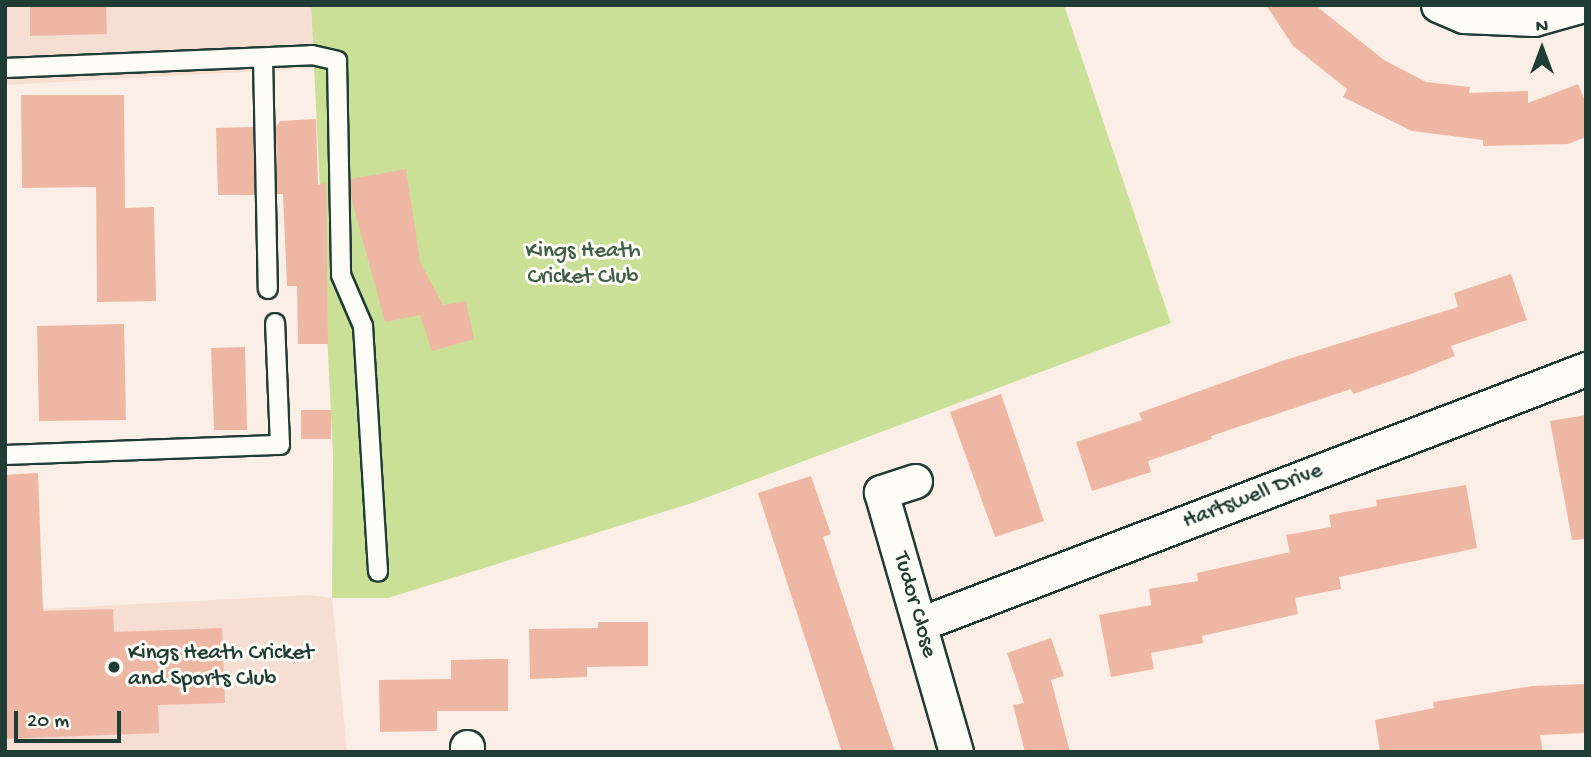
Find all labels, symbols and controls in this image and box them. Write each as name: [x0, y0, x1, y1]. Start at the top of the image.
north arrow: [1507, 14, 1577, 84]
text: N: [1536, 16, 1548, 39]
park label: Kings Heath Cricket Club: [525, 238, 641, 292]
street label: Hartswell Drive: [1179, 458, 1327, 536]
street label: Tudor Close: [886, 549, 942, 661]
place label: Kings Heath Cricket and Sports Club: [128, 640, 313, 694]
marker: Kings Heath Cricket and Sports Club: [106, 659, 122, 675]
scale bar: [18, 698, 124, 742]
text: 20 m: [27, 710, 69, 735]

